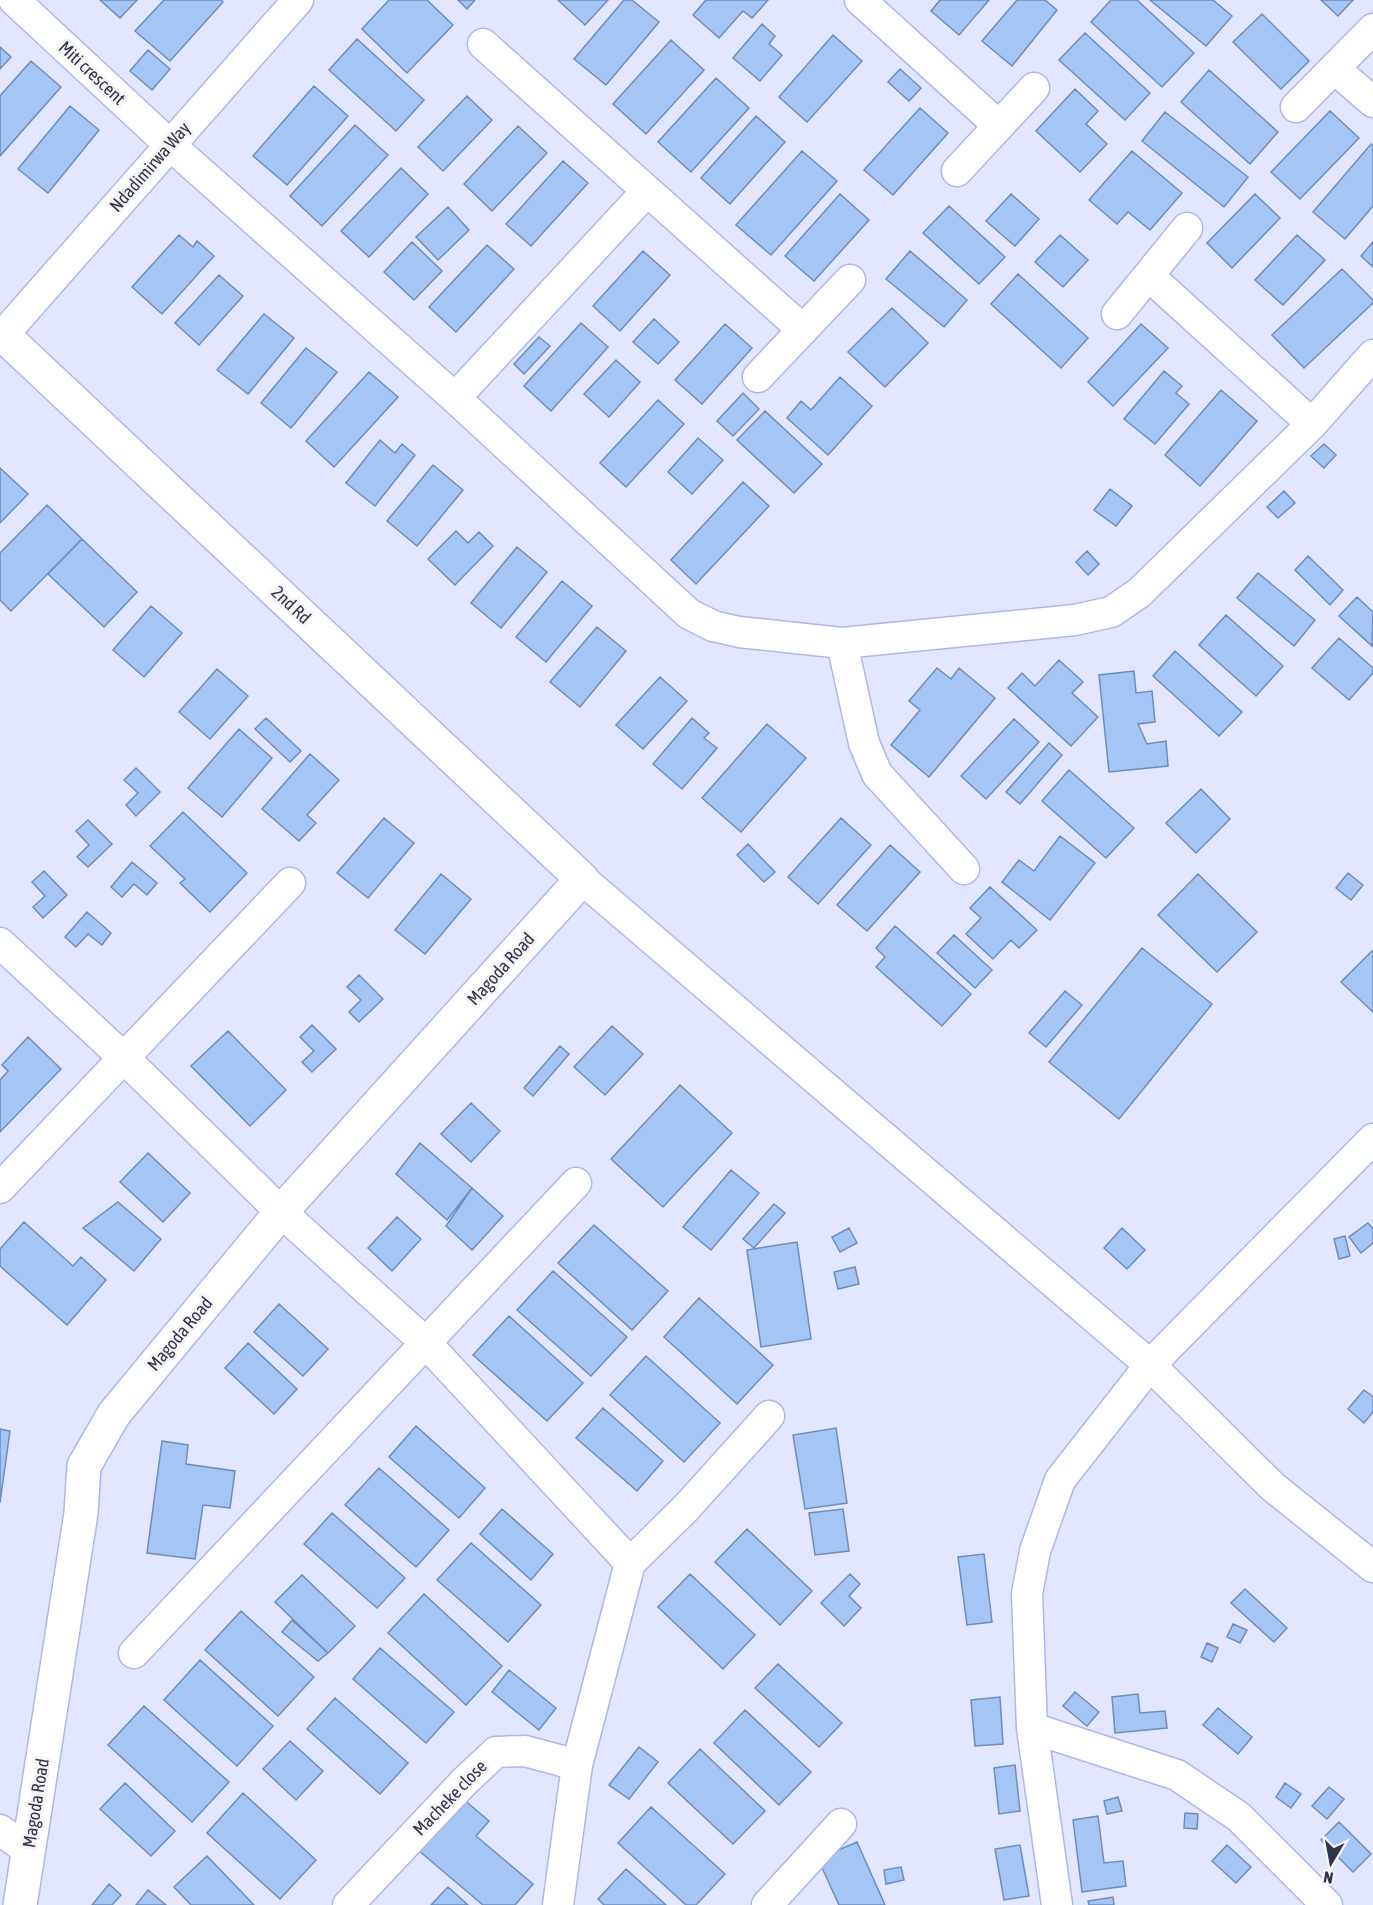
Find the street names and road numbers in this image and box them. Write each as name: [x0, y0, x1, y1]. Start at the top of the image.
street label: Miti crescent: [55, 37, 130, 109]
street label: Ndadimirwa Way: [105, 117, 194, 216]
street label: 2nd Rd: [267, 581, 315, 628]
street label: Magoda Road: [463, 928, 539, 1009]
street label: Magoda Road: [143, 1292, 217, 1375]
street label: Macheke close: [409, 1756, 491, 1840]
street label: Magoda Road: [18, 1757, 53, 1849]

